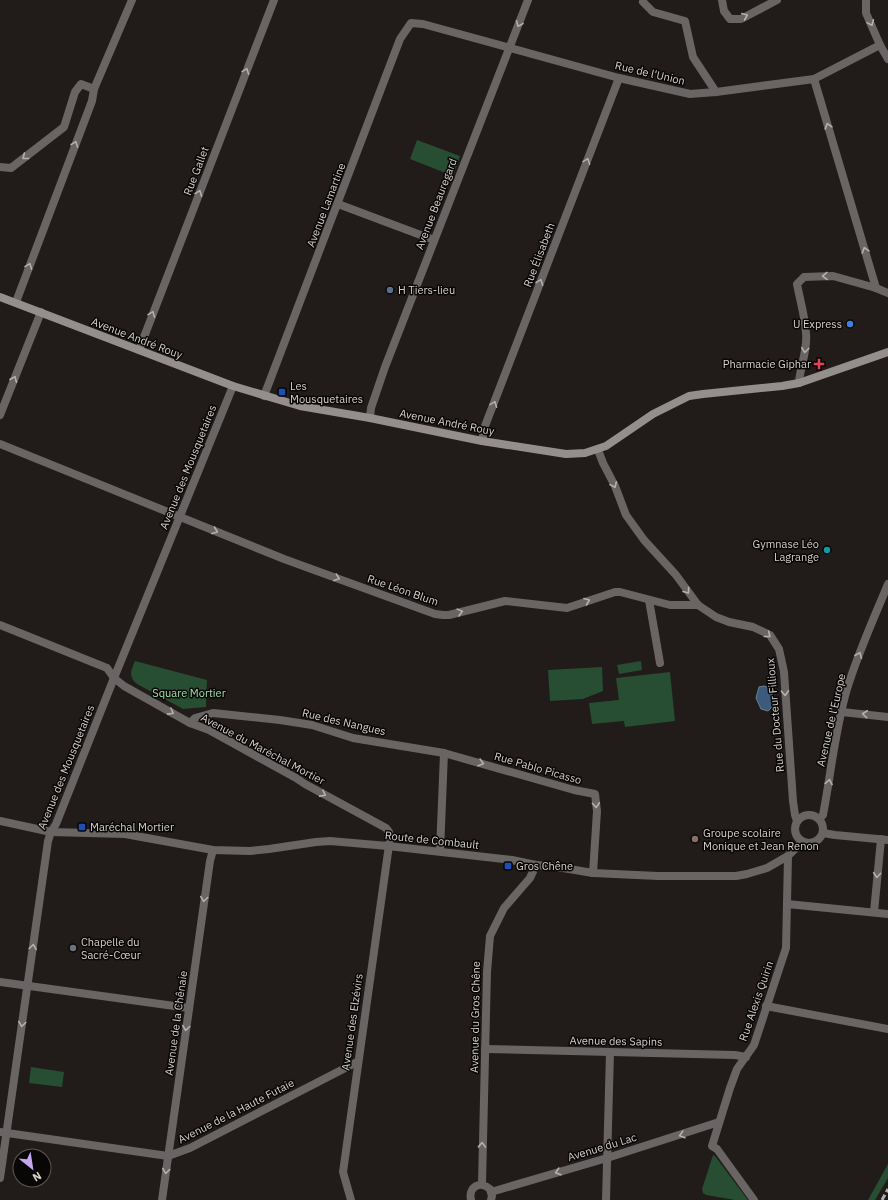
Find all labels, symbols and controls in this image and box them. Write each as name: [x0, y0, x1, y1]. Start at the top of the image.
one-way arrow: [740, 13, 748, 21]
one-way arrow: [866, 19, 874, 26]
one-way arrow: [515, 20, 523, 27]
street label: Rue de l'Union: [614, 58, 686, 88]
one-way arrow: [241, 68, 249, 76]
one-way arrow: [824, 122, 833, 129]
one-way arrow: [71, 141, 79, 148]
street label: Rue Gallet: [180, 144, 212, 197]
one-way arrow: [23, 152, 30, 159]
street label: Avenue Beauregard: [412, 156, 460, 252]
one-way arrow: [583, 158, 591, 165]
street label: Avenue Lamartine: [303, 161, 349, 249]
one-way arrow: [195, 189, 203, 196]
street label: Rue Élisabeth: [520, 221, 558, 289]
one-way arrow: [861, 247, 870, 254]
one-way arrow: [25, 262, 33, 269]
one-way arrow: [822, 272, 828, 280]
one-way arrow: [536, 279, 544, 286]
place label: H Tiers-lieu: [398, 283, 455, 297]
marker: H Tiers-lieu: [385, 285, 395, 295]
one-way arrow: [148, 310, 156, 317]
street label: Avenue André Rouy: [89, 314, 185, 362]
place label: U Express: [793, 317, 842, 331]
marker: U Express: [845, 319, 855, 329]
one-way arrow: [801, 346, 810, 353]
place label: Pharmacie Giphar: [723, 357, 811, 371]
marker: Pharmacie Giphar: [814, 359, 824, 369]
one-way arrow: [10, 375, 18, 382]
place label: Les Mousquetaires: [290, 379, 363, 406]
marker: Les Mousquetaires: [277, 387, 287, 397]
one-way arrow: [489, 400, 497, 407]
street label: Avenue des Mousquetaires: [157, 403, 219, 531]
street label: Avenue André Rouy: [398, 406, 496, 438]
one-way arrow: [610, 481, 618, 488]
one-way arrow: [212, 527, 219, 535]
place label: Gymnase Léo Lagrange: [753, 537, 819, 564]
marker: Gymnase Léo Lagrange: [822, 545, 832, 555]
street label: Rue Léon Blum: [366, 571, 440, 609]
one-way arrow: [333, 574, 340, 582]
one-way arrow: [682, 587, 689, 594]
one-way arrow: [583, 598, 590, 606]
one-way arrow: [457, 608, 463, 616]
one-way arrow: [764, 630, 771, 637]
one-way arrow: [854, 652, 862, 660]
street label: Rue du Docteur Fillioux: [763, 657, 787, 773]
street label: Avenue de l'Europe: [813, 672, 849, 768]
park label: Square Mortier: [152, 686, 226, 700]
one-way arrow: [781, 690, 790, 696]
street label: Avenue des Mousquetaires: [35, 703, 97, 831]
street label: Rue des Nangues: [301, 706, 387, 738]
one-way arrow: [167, 708, 174, 715]
street label: Avenue du Maréchal Mortier: [199, 710, 327, 788]
one-way arrow: [862, 710, 868, 719]
street label: Rue Pablo Picasso: [493, 749, 583, 787]
one-way arrow: [477, 758, 484, 767]
one-way arrow: [824, 779, 833, 785]
one-way arrow: [318, 789, 326, 796]
one-way arrow: [592, 802, 601, 808]
place label: Maréchal Mortier: [90, 820, 174, 834]
marker: Maréchal Mortier: [77, 822, 87, 832]
place label: Groupe scolaire Monique et Jean Renon: [703, 826, 819, 853]
street label: Route de Combault: [384, 828, 480, 852]
marker: Groupe scolaire Monique et Jean Renon: [690, 834, 700, 844]
place label: Gros Chêne: [516, 859, 573, 873]
marker: Gros Chêne: [503, 861, 513, 871]
one-way arrow: [873, 872, 882, 879]
one-way arrow: [200, 896, 209, 902]
place label: Chapelle du Sacré-Cœur: [81, 935, 141, 962]
marker: Chapelle du Sacré-Cœur: [68, 943, 78, 953]
one-way arrow: [28, 944, 37, 950]
street label: Rue Alexis Quirin: [736, 959, 776, 1043]
street label: Avenue du Gros Chêne: [467, 961, 483, 1073]
street label: Avenue de la Chênaie: [162, 970, 190, 1076]
street label: Avenue des Elzévirs: [338, 973, 366, 1071]
one-way arrow: [18, 1021, 27, 1027]
one-way arrow: [182, 1025, 191, 1031]
street label: Avenue des Sapins: [570, 1033, 662, 1049]
street label: Avenue de la Haute Futaie: [175, 1076, 297, 1146]
street label: Avenue du Lac: [566, 1130, 639, 1164]
one-way arrow: [679, 1130, 686, 1139]
one-way arrow: [478, 1142, 487, 1148]
north arrow: [12, 1148, 52, 1188]
one-way arrow: [162, 1167, 171, 1174]
one-way arrow: [554, 1167, 561, 1176]
text: N: [30, 1169, 44, 1185]

